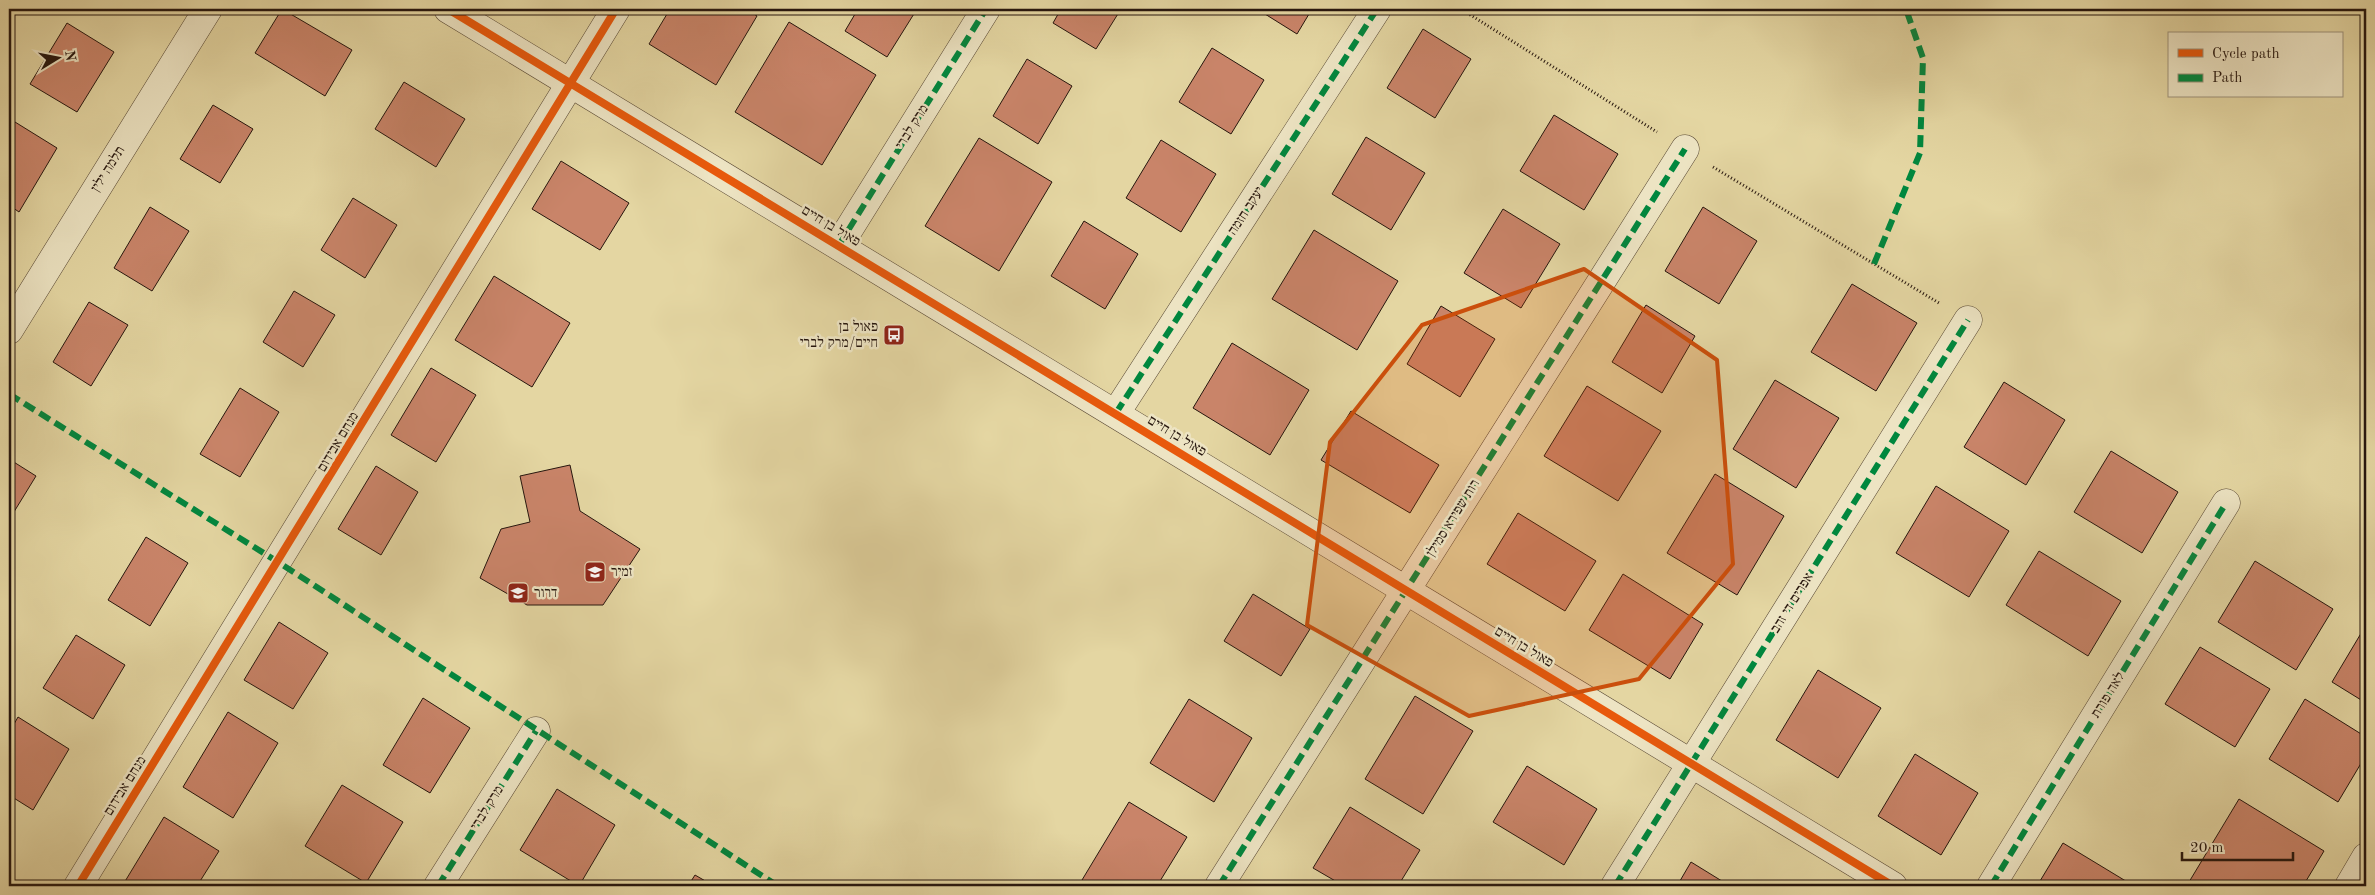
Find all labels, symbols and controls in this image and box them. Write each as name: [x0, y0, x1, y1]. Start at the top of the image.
north arrow: [32, 32, 82, 82]
legend: [2168, 32, 2342, 98]
text: Cycle path: [2212, 47, 2280, 62]
text: N: [62, 49, 78, 63]
text: Path: [2212, 71, 2242, 86]
street label: מרק לברי: [892, 102, 931, 152]
street label: תלמה ילין: [88, 143, 127, 194]
street label: יעקב חזמה: [1225, 184, 1267, 238]
street label: פאול בן חיים: [799, 202, 863, 249]
place label: פאול בן חיים/מרק לברי: [800, 319, 878, 350]
bus stop icon: פאול בן חיים/מרק לברי: [882, 323, 906, 347]
street label: מנחם אבידום: [315, 410, 361, 474]
street label: פאול בן חיים: [1145, 412, 1209, 459]
street label: רות שפירא סמילן: [1423, 476, 1482, 559]
school or university icon: זמיר: [583, 560, 607, 584]
place label: זמיר: [611, 565, 632, 579]
street label: אפרים די זהב: [1768, 570, 1816, 636]
school or university icon: דרור: [506, 581, 530, 605]
place label: דרור: [534, 586, 557, 600]
street label: פאול בן חיים: [1492, 623, 1556, 670]
street label: לאה פורת: [2088, 669, 2128, 720]
street label: מנחם אבידום: [101, 754, 149, 818]
street label: מרק לברי: [467, 783, 506, 833]
scale bar: [2182, 830, 2294, 862]
text: 20 m: [2190, 841, 2224, 856]

